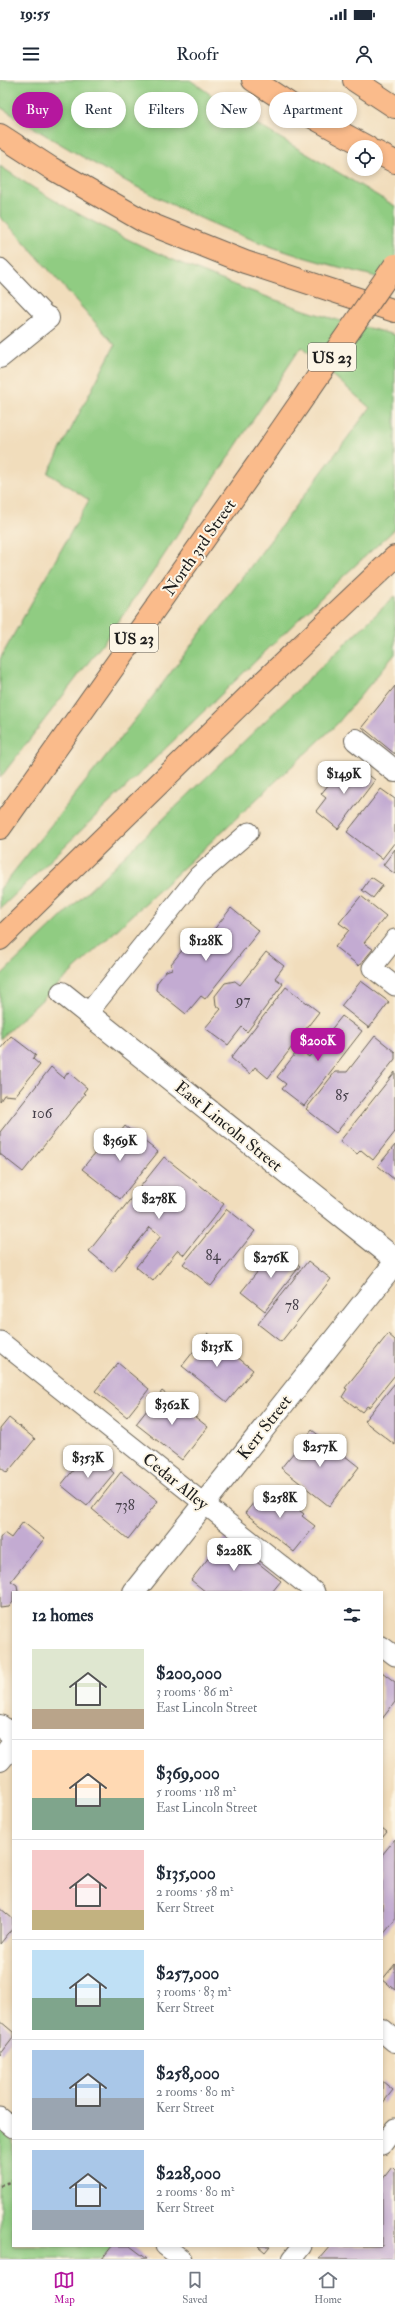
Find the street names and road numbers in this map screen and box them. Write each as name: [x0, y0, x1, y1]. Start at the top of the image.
road number: US 23: [308, 343, 356, 371]
street label: North 3rd Street: [158, 495, 241, 600]
road number: US 23: [110, 624, 158, 652]
street label: East Lincoln Street: [171, 1077, 287, 1176]
street label: Kerr Street: [233, 1391, 296, 1464]
street label: Cedar Alley: [138, 1448, 213, 1515]

